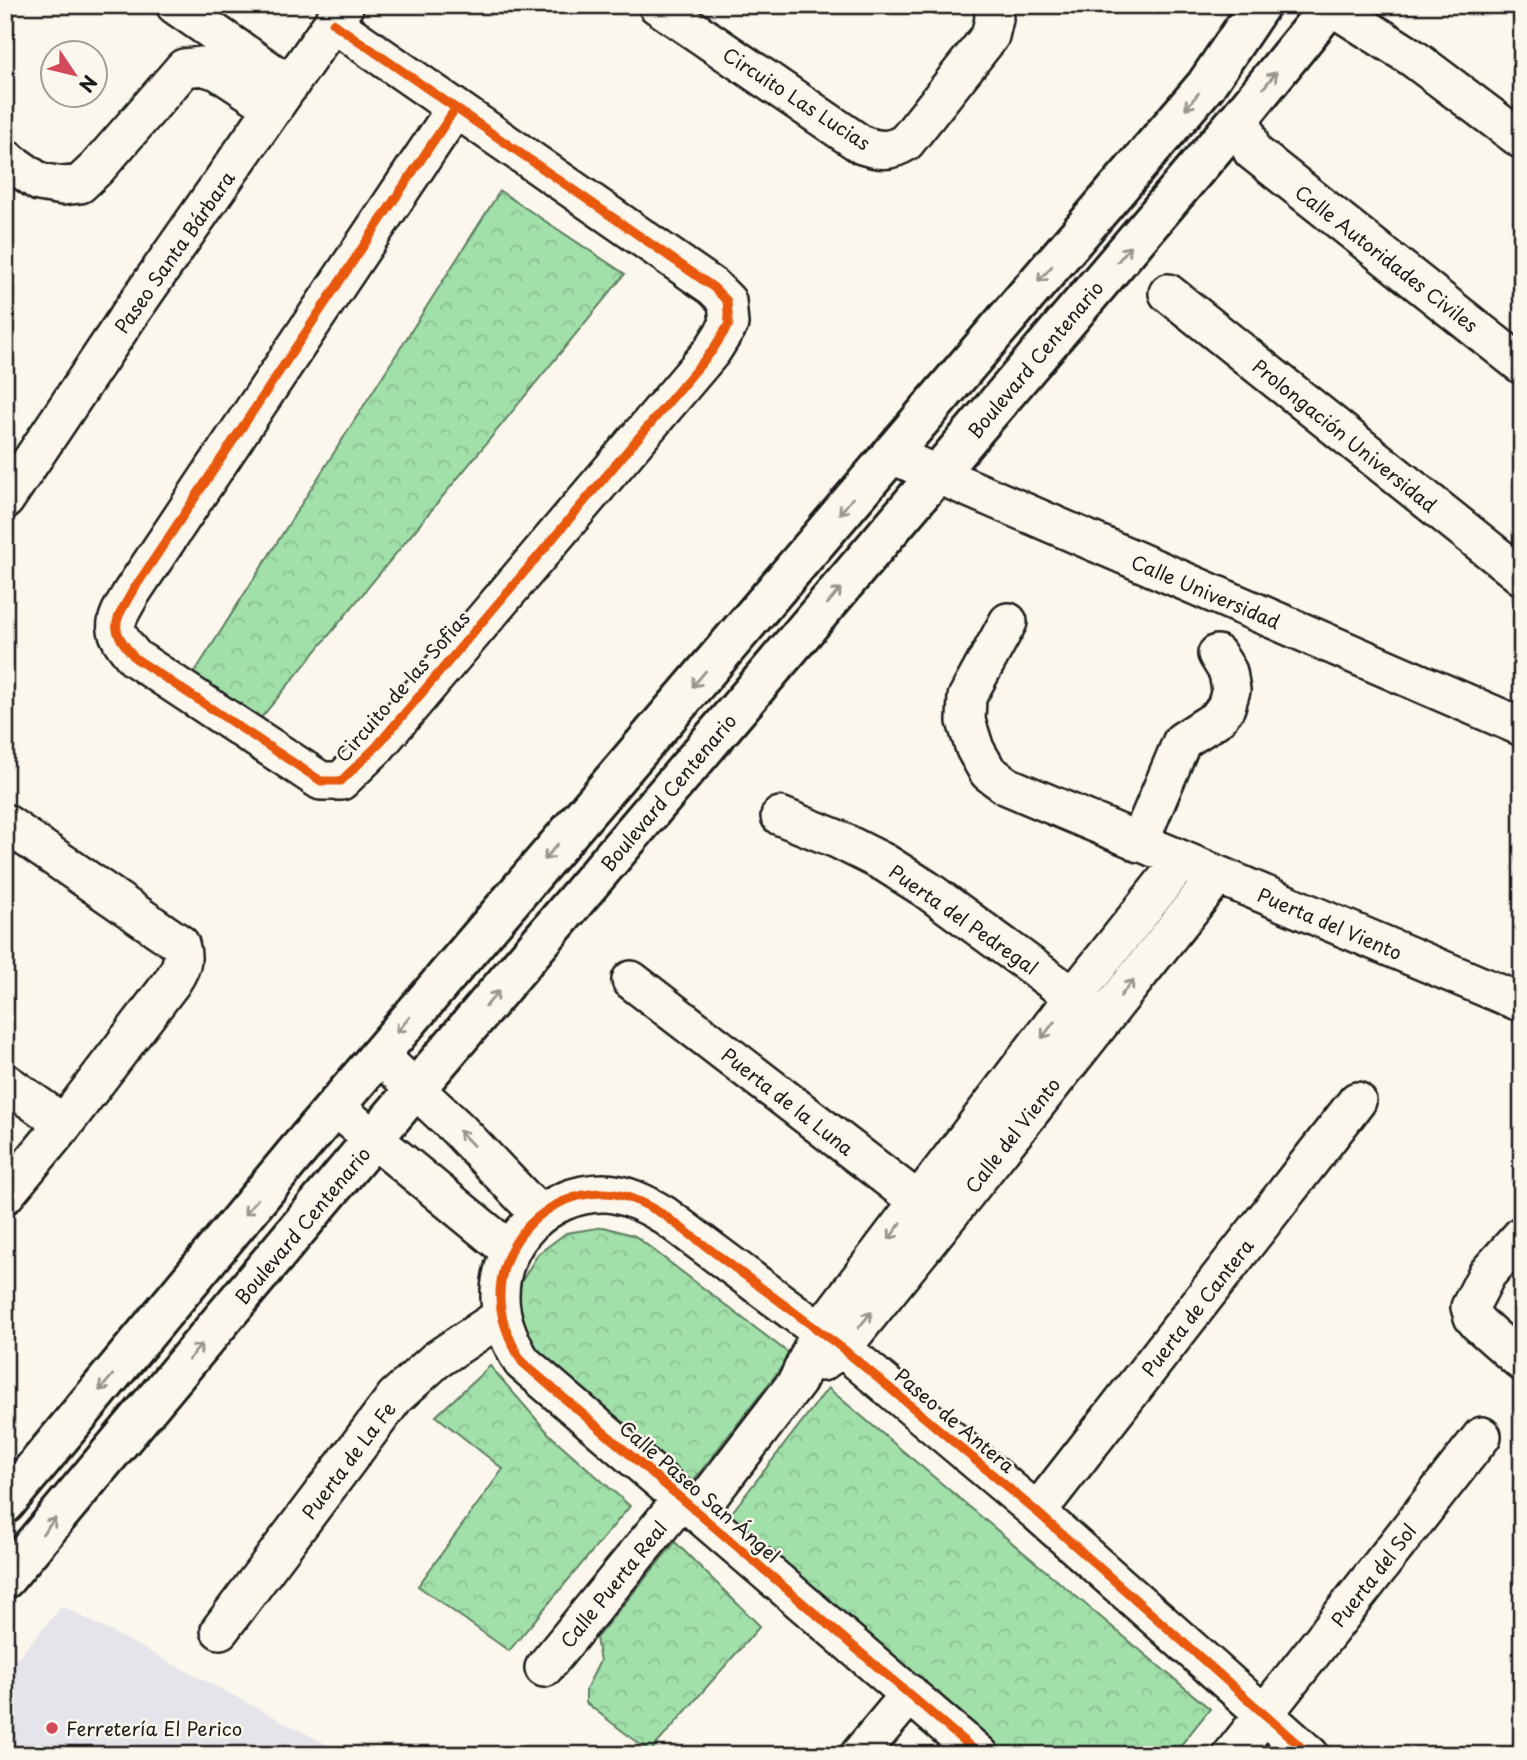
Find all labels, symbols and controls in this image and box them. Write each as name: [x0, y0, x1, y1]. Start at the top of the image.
north arrow: [38, 38, 108, 108]
street label: Circuito Las Lucias: [718, 40, 876, 156]
text: N: [73, 70, 105, 99]
one-way arrow: [1262, 72, 1278, 90]
one-way arrow: [1184, 92, 1200, 110]
street label: Paseo Santa Bárbara: [107, 165, 241, 339]
street label: Calle Autoridades Civiles: [1290, 178, 1484, 338]
one-way arrow: [1116, 246, 1132, 264]
one-way arrow: [1037, 265, 1053, 283]
street label: Boulevard Centenario: [961, 274, 1109, 444]
street label: Prolongación Universidad: [1247, 352, 1443, 518]
one-way arrow: [838, 497, 854, 515]
street label: Calle Universidad: [1127, 547, 1285, 635]
one-way arrow: [826, 587, 842, 605]
street label: Circuito de las Sofias: [328, 604, 476, 768]
one-way arrow: [691, 670, 706, 688]
street label: Boulevard Centenario: [594, 707, 742, 877]
one-way arrow: [543, 843, 559, 861]
street label: Puerta del Pedregal: [884, 857, 1044, 981]
street label: Puerta del Viento: [1253, 880, 1407, 966]
one-way arrow: [1119, 979, 1135, 997]
one-way arrow: [484, 990, 500, 1008]
one-way arrow: [395, 1016, 411, 1034]
one-way arrow: [1040, 1020, 1055, 1039]
street label: Puerta de la Luna: [716, 1040, 860, 1162]
street label: Calle del Viento: [958, 1071, 1066, 1199]
one-way arrow: [458, 1129, 475, 1146]
street label: Boulevard Centenario: [228, 1140, 376, 1310]
one-way arrow: [243, 1198, 258, 1216]
one-way arrow: [888, 1221, 903, 1239]
street label: Puerta de Cantera: [1134, 1232, 1260, 1382]
one-way arrow: [856, 1311, 872, 1329]
one-way arrow: [187, 1343, 203, 1361]
street label: Paseo de Antera: [889, 1361, 1021, 1479]
one-way arrow: [98, 1373, 114, 1391]
street label: Puerta de La Fe: [294, 1395, 402, 1525]
street label: Calle Paseo San Ángel: [614, 1413, 786, 1569]
street label: Calle Puerta Real: [553, 1515, 673, 1653]
street label: Puerta del Sol: [1324, 1517, 1422, 1633]
one-way arrow: [41, 1518, 57, 1536]
place label: Ferretería El Perico: [66, 1714, 242, 1742]
marker: Ferretería El Perico: [44, 1720, 60, 1736]

